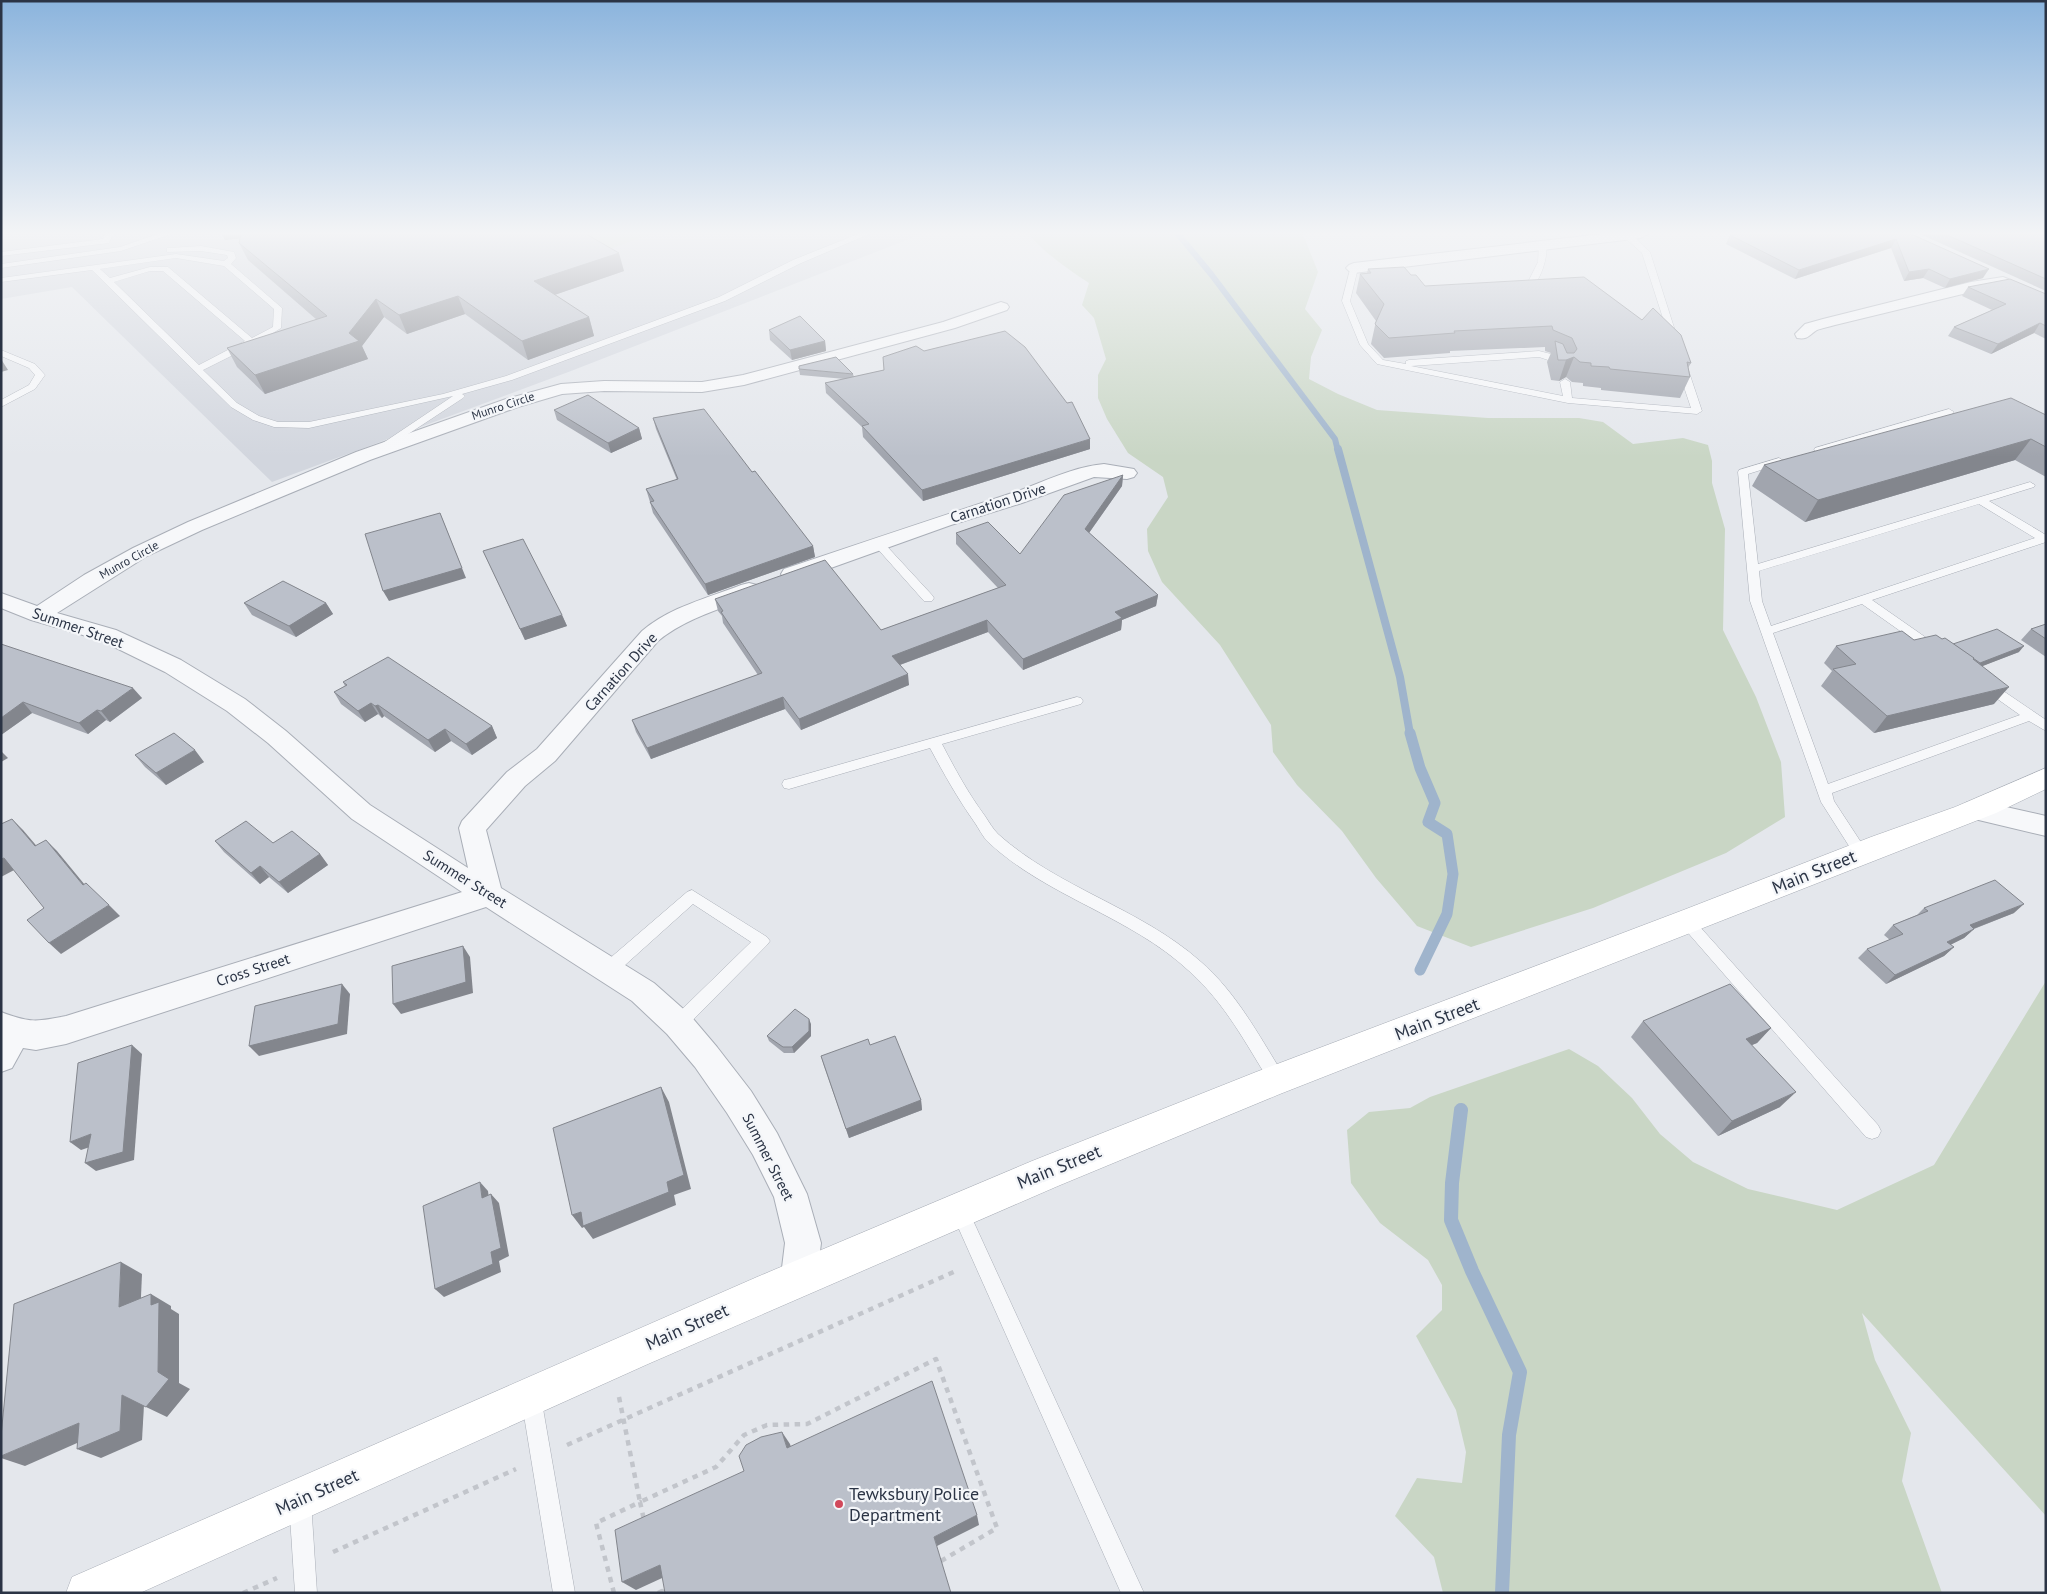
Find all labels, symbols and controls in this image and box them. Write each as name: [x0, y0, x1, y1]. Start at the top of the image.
street label: Munro Circle: [469, 388, 536, 423]
street label: Carnation Drive: [948, 478, 1048, 527]
street label: Munro Circle: [97, 537, 161, 582]
street label: Summer Street: [30, 603, 126, 652]
street label: Carnation Drive: [580, 628, 661, 715]
street label: Main Street: [1768, 844, 1859, 899]
street label: Summer Street: [420, 845, 511, 912]
street label: Cross Street: [214, 949, 292, 990]
street label: Main Street: [1391, 992, 1482, 1045]
street label: Summer Street: [738, 1110, 799, 1204]
street label: Main Street: [1013, 1139, 1104, 1194]
street label: Main Street: [642, 1298, 732, 1355]
street label: Main Street: [272, 1463, 362, 1520]
place label: Tewksbury Police Department: [849, 1482, 979, 1526]
marker: Tewksbury Police Department: [833, 1498, 845, 1510]

